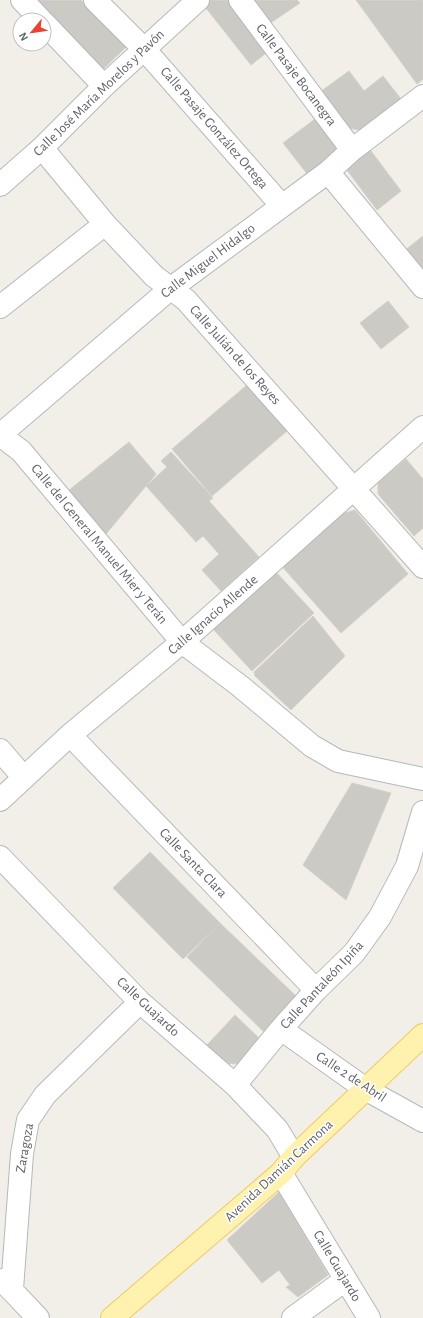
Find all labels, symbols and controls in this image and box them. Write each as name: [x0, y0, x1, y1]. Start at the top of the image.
north arrow: [12, 12, 52, 52]
street label: Calle Pasaje Bocanegra: [253, 21, 339, 129]
street label: Calle José María Morelos y Pavón: [31, 27, 167, 159]
text: N: [17, 31, 30, 43]
street label: Calle Pasaje González Ortega: [157, 64, 271, 192]
street label: Calle Miguel Hidalgo: [158, 221, 258, 301]
street label: Calle Julián de los Reyes: [187, 303, 283, 407]
street label: Calle del General Manuel Mier y Terán: [28, 461, 170, 627]
street label: Calle Ignacio Allende: [166, 572, 260, 658]
street label: Calle Santa Clara: [157, 826, 230, 901]
street label: Calle Pantaleón Ipiña: [278, 938, 367, 1032]
street label: Calle Guajardo: [114, 975, 182, 1039]
street label: Calle 2 de Abril: [313, 1049, 389, 1105]
street label: Avenida Damián Carmona: [222, 1117, 336, 1225]
street label: Zaragoza: [14, 1121, 36, 1174]
street label: Calle Guajardo: [310, 1228, 364, 1304]

